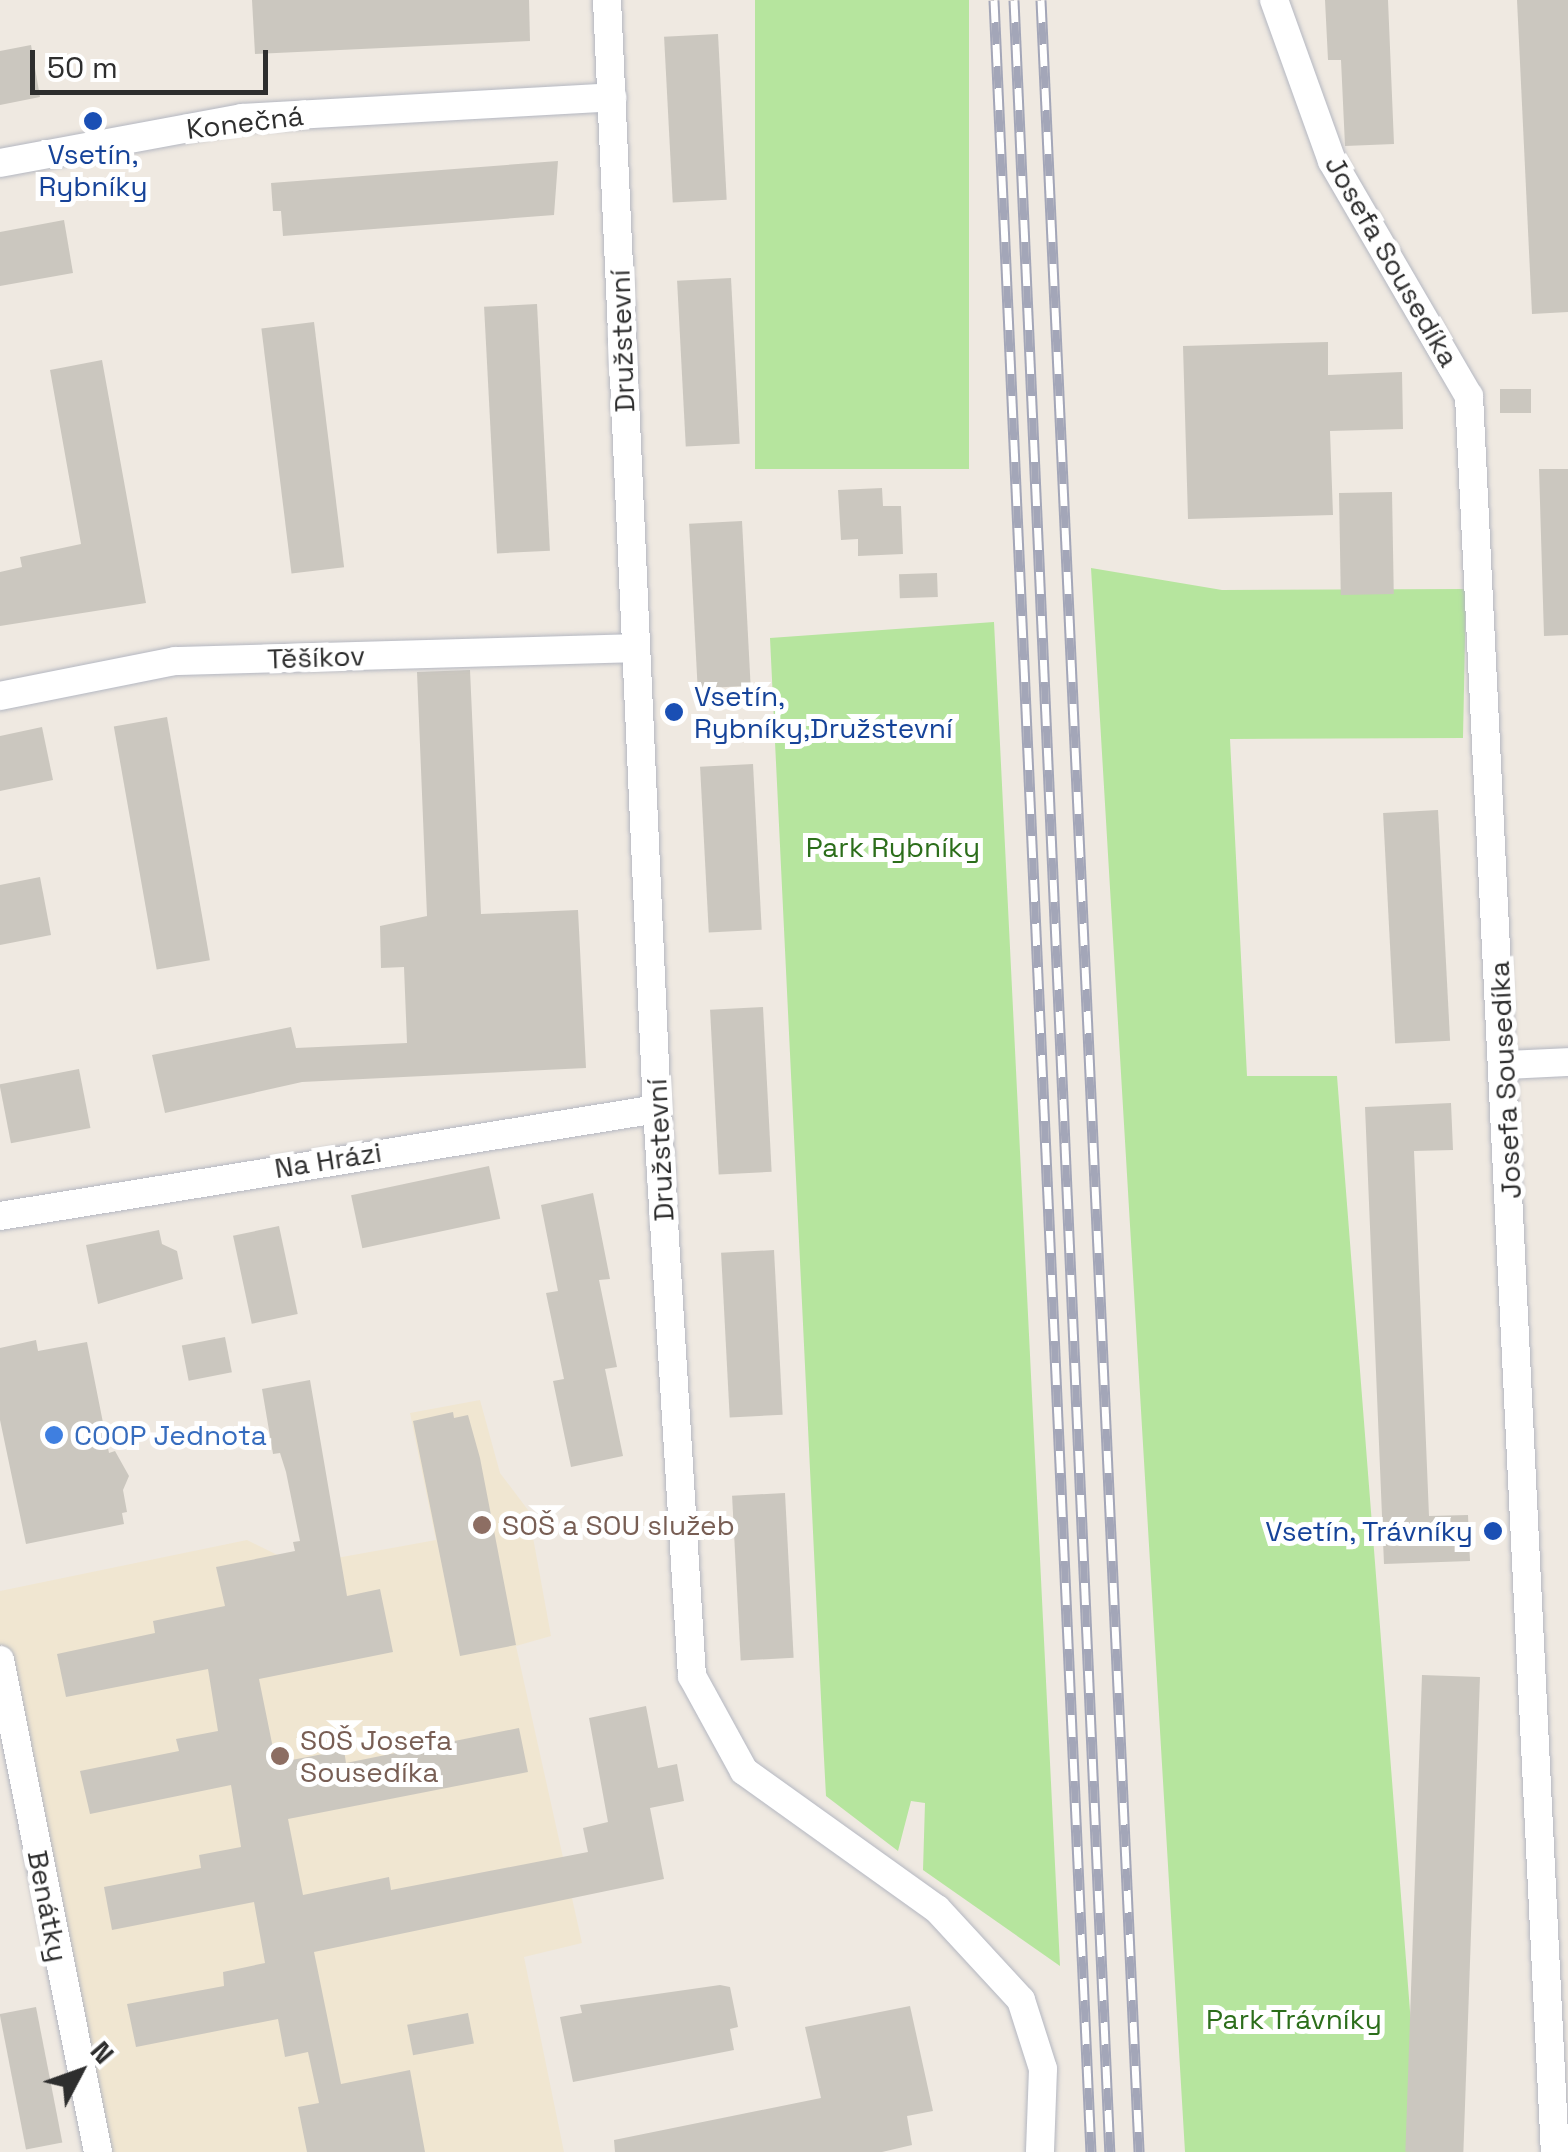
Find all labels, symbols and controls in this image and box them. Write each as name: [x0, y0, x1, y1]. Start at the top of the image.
scale bar: [35, 30, 272, 92]
text: 50 m: [47, 48, 118, 87]
street label: Konečná: [185, 98, 305, 146]
marker: Vsetín, Rybníky: [82, 110, 104, 132]
place label: Vsetín, Rybníky: [38, 137, 148, 203]
street label: Josefa Sousedíka: [1318, 150, 1466, 372]
street label: Družstevní: [603, 269, 641, 413]
street label: Těšíkov: [266, 639, 366, 675]
place label: Vsetín, Rybníky,Družstevní: [694, 679, 953, 745]
marker: Vsetín, Rybníky,Družstevní: [663, 701, 685, 723]
park label: Park Rybníky: [806, 830, 980, 864]
street label: Josefa Sousedíka: [1482, 960, 1528, 1200]
street label: Družstevní: [639, 1078, 681, 1222]
street label: Na Hrázi: [272, 1135, 384, 1185]
place label: COOP Jednota: [74, 1418, 267, 1452]
marker: COOP Jednota: [43, 1424, 65, 1446]
place label: SOŠ a SOU služeb: [502, 1508, 735, 1542]
marker: SOŠ a SOU služeb: [471, 1514, 493, 1536]
place label: Vsetín, Trávníky: [1264, 1514, 1473, 1548]
marker: Vsetín, Trávníky: [1482, 1520, 1504, 1542]
place label: SOŠ Josefa Sousedíka: [300, 1723, 452, 1789]
marker: SOŠ Josefa Sousedíka: [269, 1745, 291, 1767]
street label: Benátky: [21, 1848, 75, 1964]
park label: Park Trávníky: [1206, 2002, 1382, 2036]
north arrow: [30, 2022, 130, 2122]
text: N: [83, 2033, 122, 2071]

